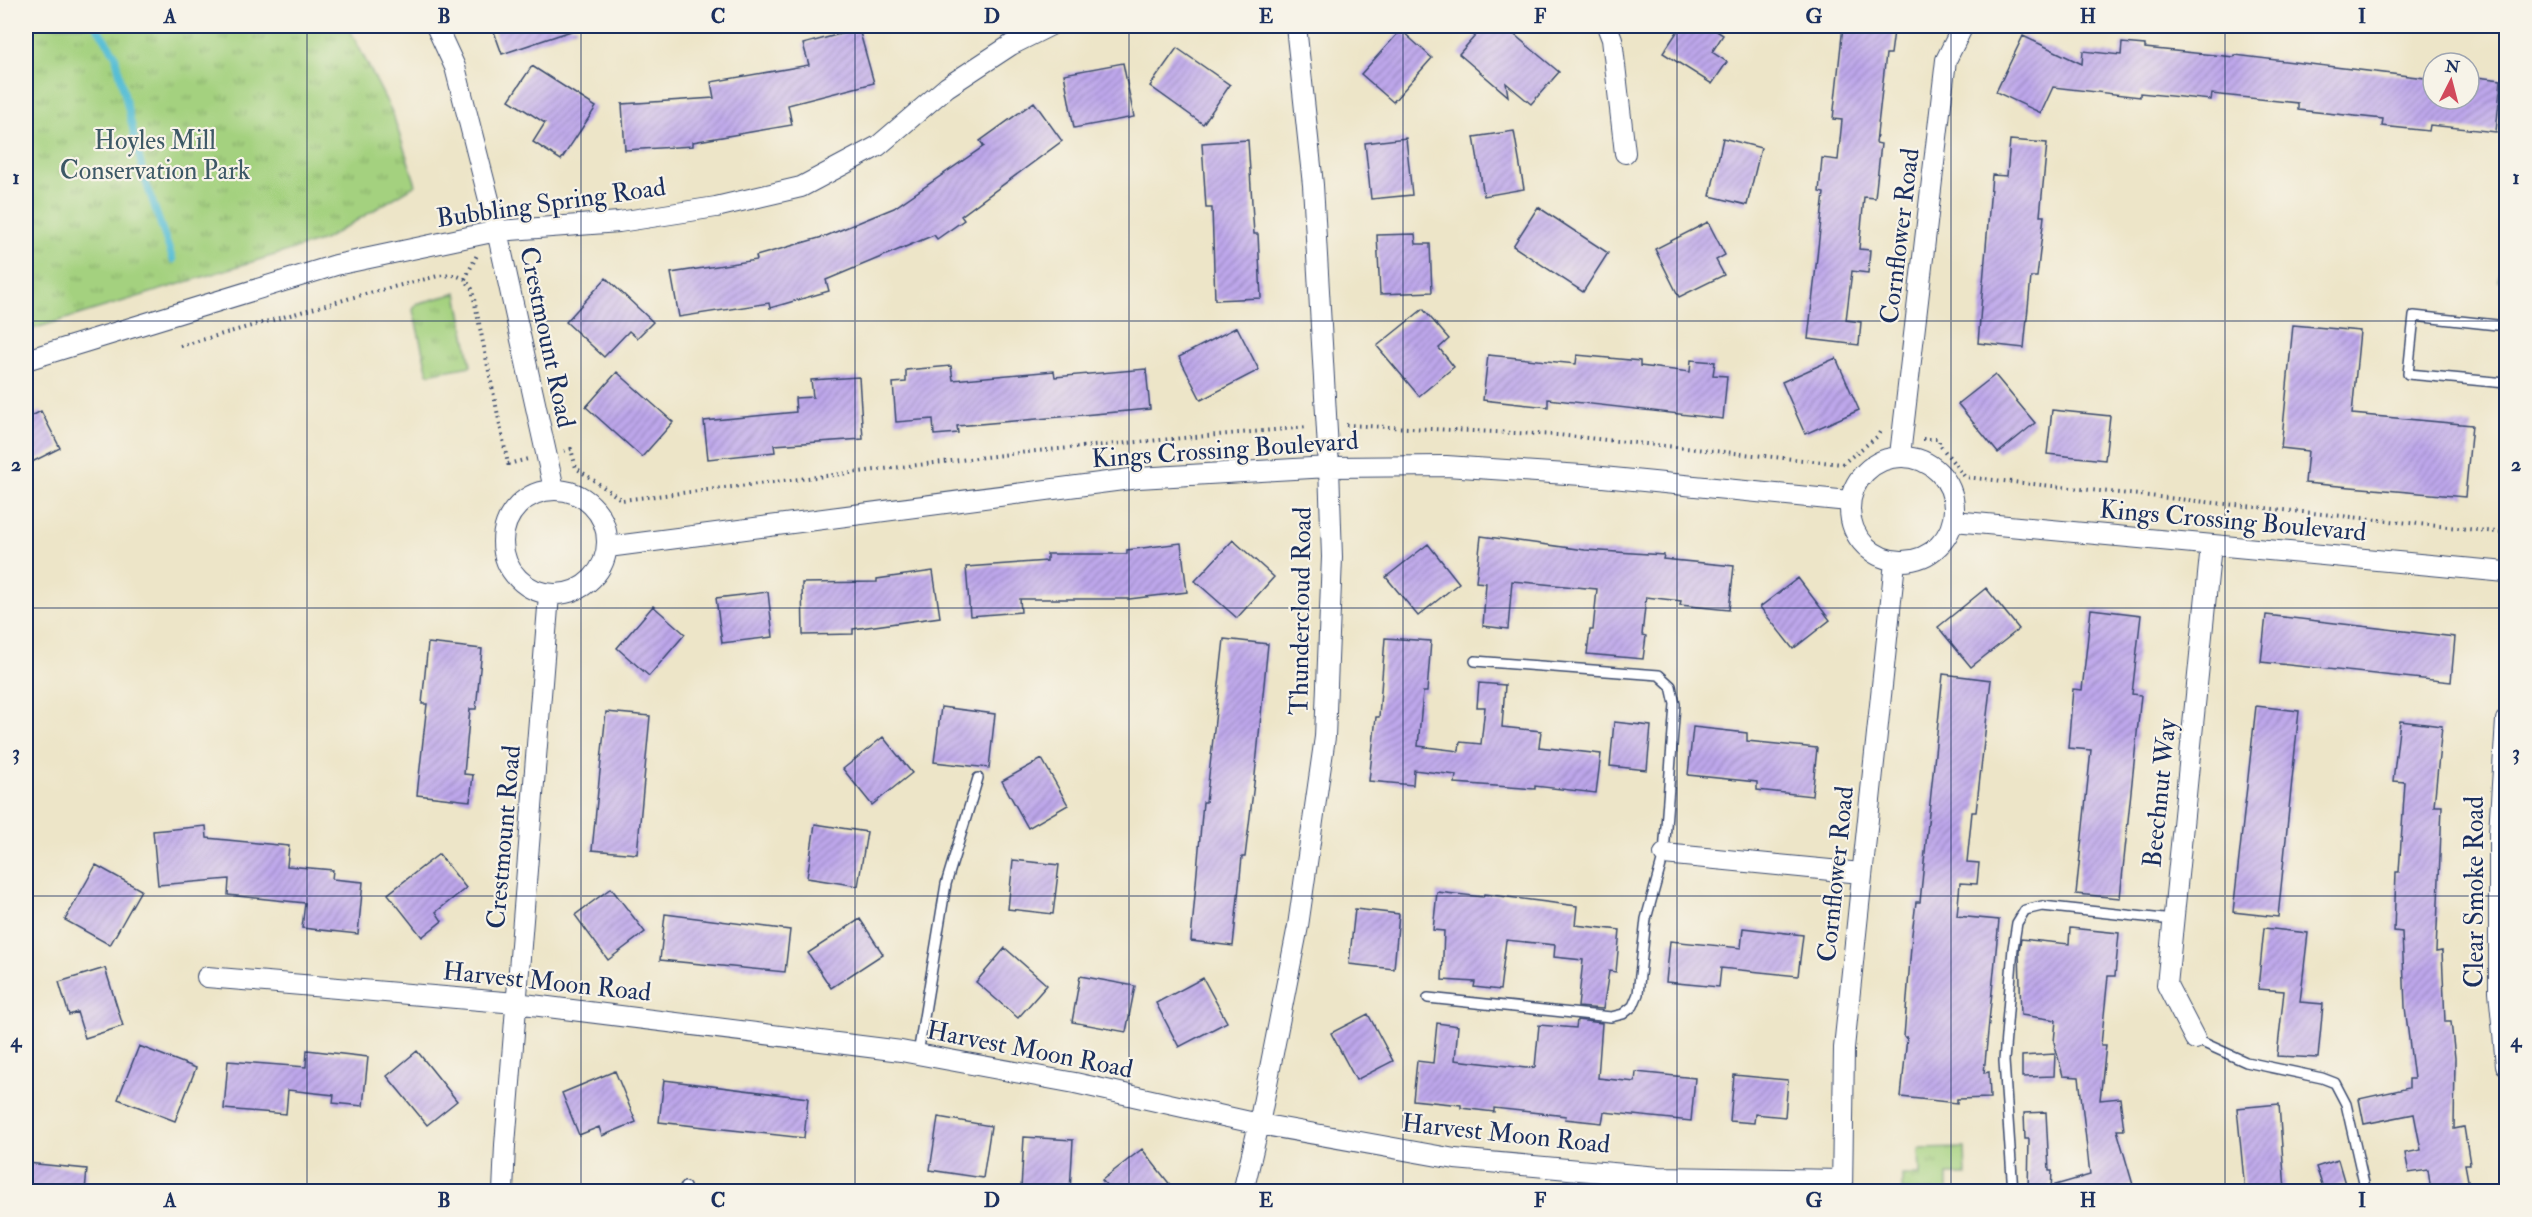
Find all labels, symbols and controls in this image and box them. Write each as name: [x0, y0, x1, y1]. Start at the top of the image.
text: A: [163, 4, 177, 29]
text: B: [437, 4, 451, 29]
text: C: [711, 4, 725, 29]
text: D: [984, 4, 1000, 29]
text: E: [1259, 4, 1274, 29]
text: F: [1534, 4, 1547, 29]
text: G: [1806, 4, 1823, 29]
text: H: [2080, 4, 2096, 29]
text: I: [2358, 4, 2366, 29]
north arrow: [2421, 51, 2481, 111]
text: N: [2443, 56, 2461, 78]
park label: Hoyles Mill Conservation Park: [60, 125, 251, 187]
street label: Cornflower Road: [1873, 146, 1927, 326]
text: 1: [12, 165, 20, 190]
text: 1: [2512, 165, 2520, 190]
street label: Bubbling Spring Road: [434, 171, 668, 236]
street label: Crestmount Road: [512, 244, 582, 431]
street label: Kings Crossing Boulevard: [1091, 425, 1360, 475]
text: 2: [11, 452, 21, 477]
text: 2: [2511, 452, 2521, 477]
street label: Kings Crossing Boulevard: [2098, 493, 2368, 549]
street label: Thundercloud Road: [1283, 506, 1319, 715]
street label: Beechnut Way: [2136, 717, 2184, 869]
text: 3: [12, 740, 20, 765]
text: 3: [2512, 740, 2520, 765]
street label: Crestmount Road: [480, 744, 528, 930]
street label: Cornflower Road: [1811, 784, 1861, 964]
street label: Clear Smoke Road: [2459, 796, 2491, 988]
street label: Harvest Moon Road: [441, 955, 653, 1009]
street label: Harvest Moon Road: [924, 1014, 1136, 1086]
text: 4: [10, 1028, 23, 1053]
text: 4: [2510, 1028, 2523, 1053]
street label: Harvest Moon Road: [1400, 1107, 1612, 1161]
text: A: [163, 1188, 177, 1213]
text: B: [437, 1188, 451, 1213]
text: C: [711, 1188, 725, 1213]
text: D: [984, 1188, 1000, 1213]
text: E: [1259, 1188, 1274, 1213]
text: F: [1534, 1188, 1547, 1213]
text: G: [1806, 1188, 1823, 1213]
text: H: [2080, 1188, 2096, 1213]
text: I: [2358, 1188, 2366, 1213]

